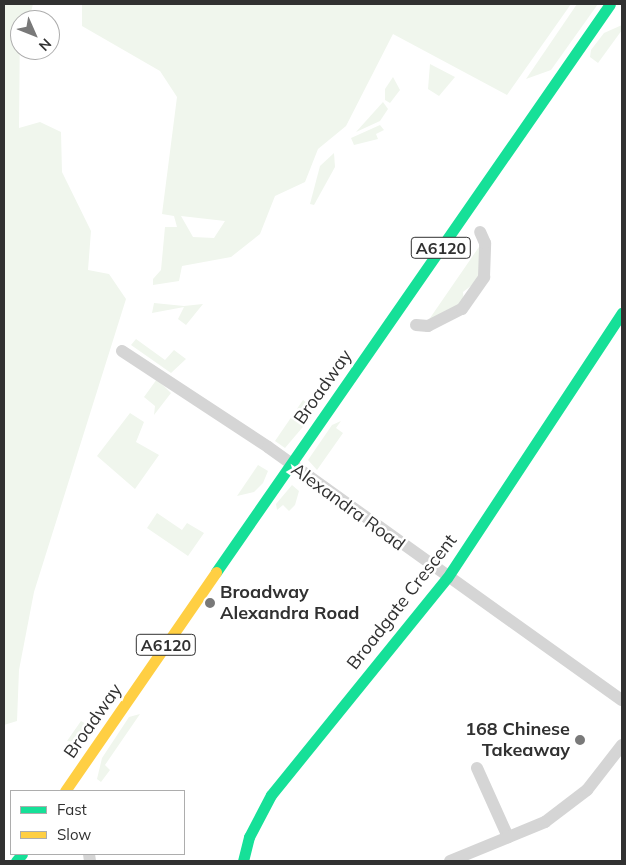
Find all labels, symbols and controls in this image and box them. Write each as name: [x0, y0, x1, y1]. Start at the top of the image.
north arrow: [10, 10, 60, 60]
text: N: [35, 35, 55, 55]
road number: A6120: [410, 234, 472, 262]
street label: Broadway: [289, 345, 357, 429]
street label: Alexandra Road: [287, 459, 409, 555]
street label: Broadgate Crescent: [342, 530, 462, 674]
place label: Broadway Alexandra Road: [220, 582, 359, 624]
marker: Broadway Alexandra Road: [204, 597, 216, 609]
road number: A6120: [135, 632, 197, 658]
street label: Broadway: [59, 679, 127, 763]
place label: 168 Chinese Takeaway: [465, 719, 570, 762]
marker: 168 Chinese Takeaway: [574, 734, 586, 746]
legend: [10, 790, 185, 855]
text: Fast: [57, 800, 87, 819]
text: Slow: [57, 825, 91, 844]

